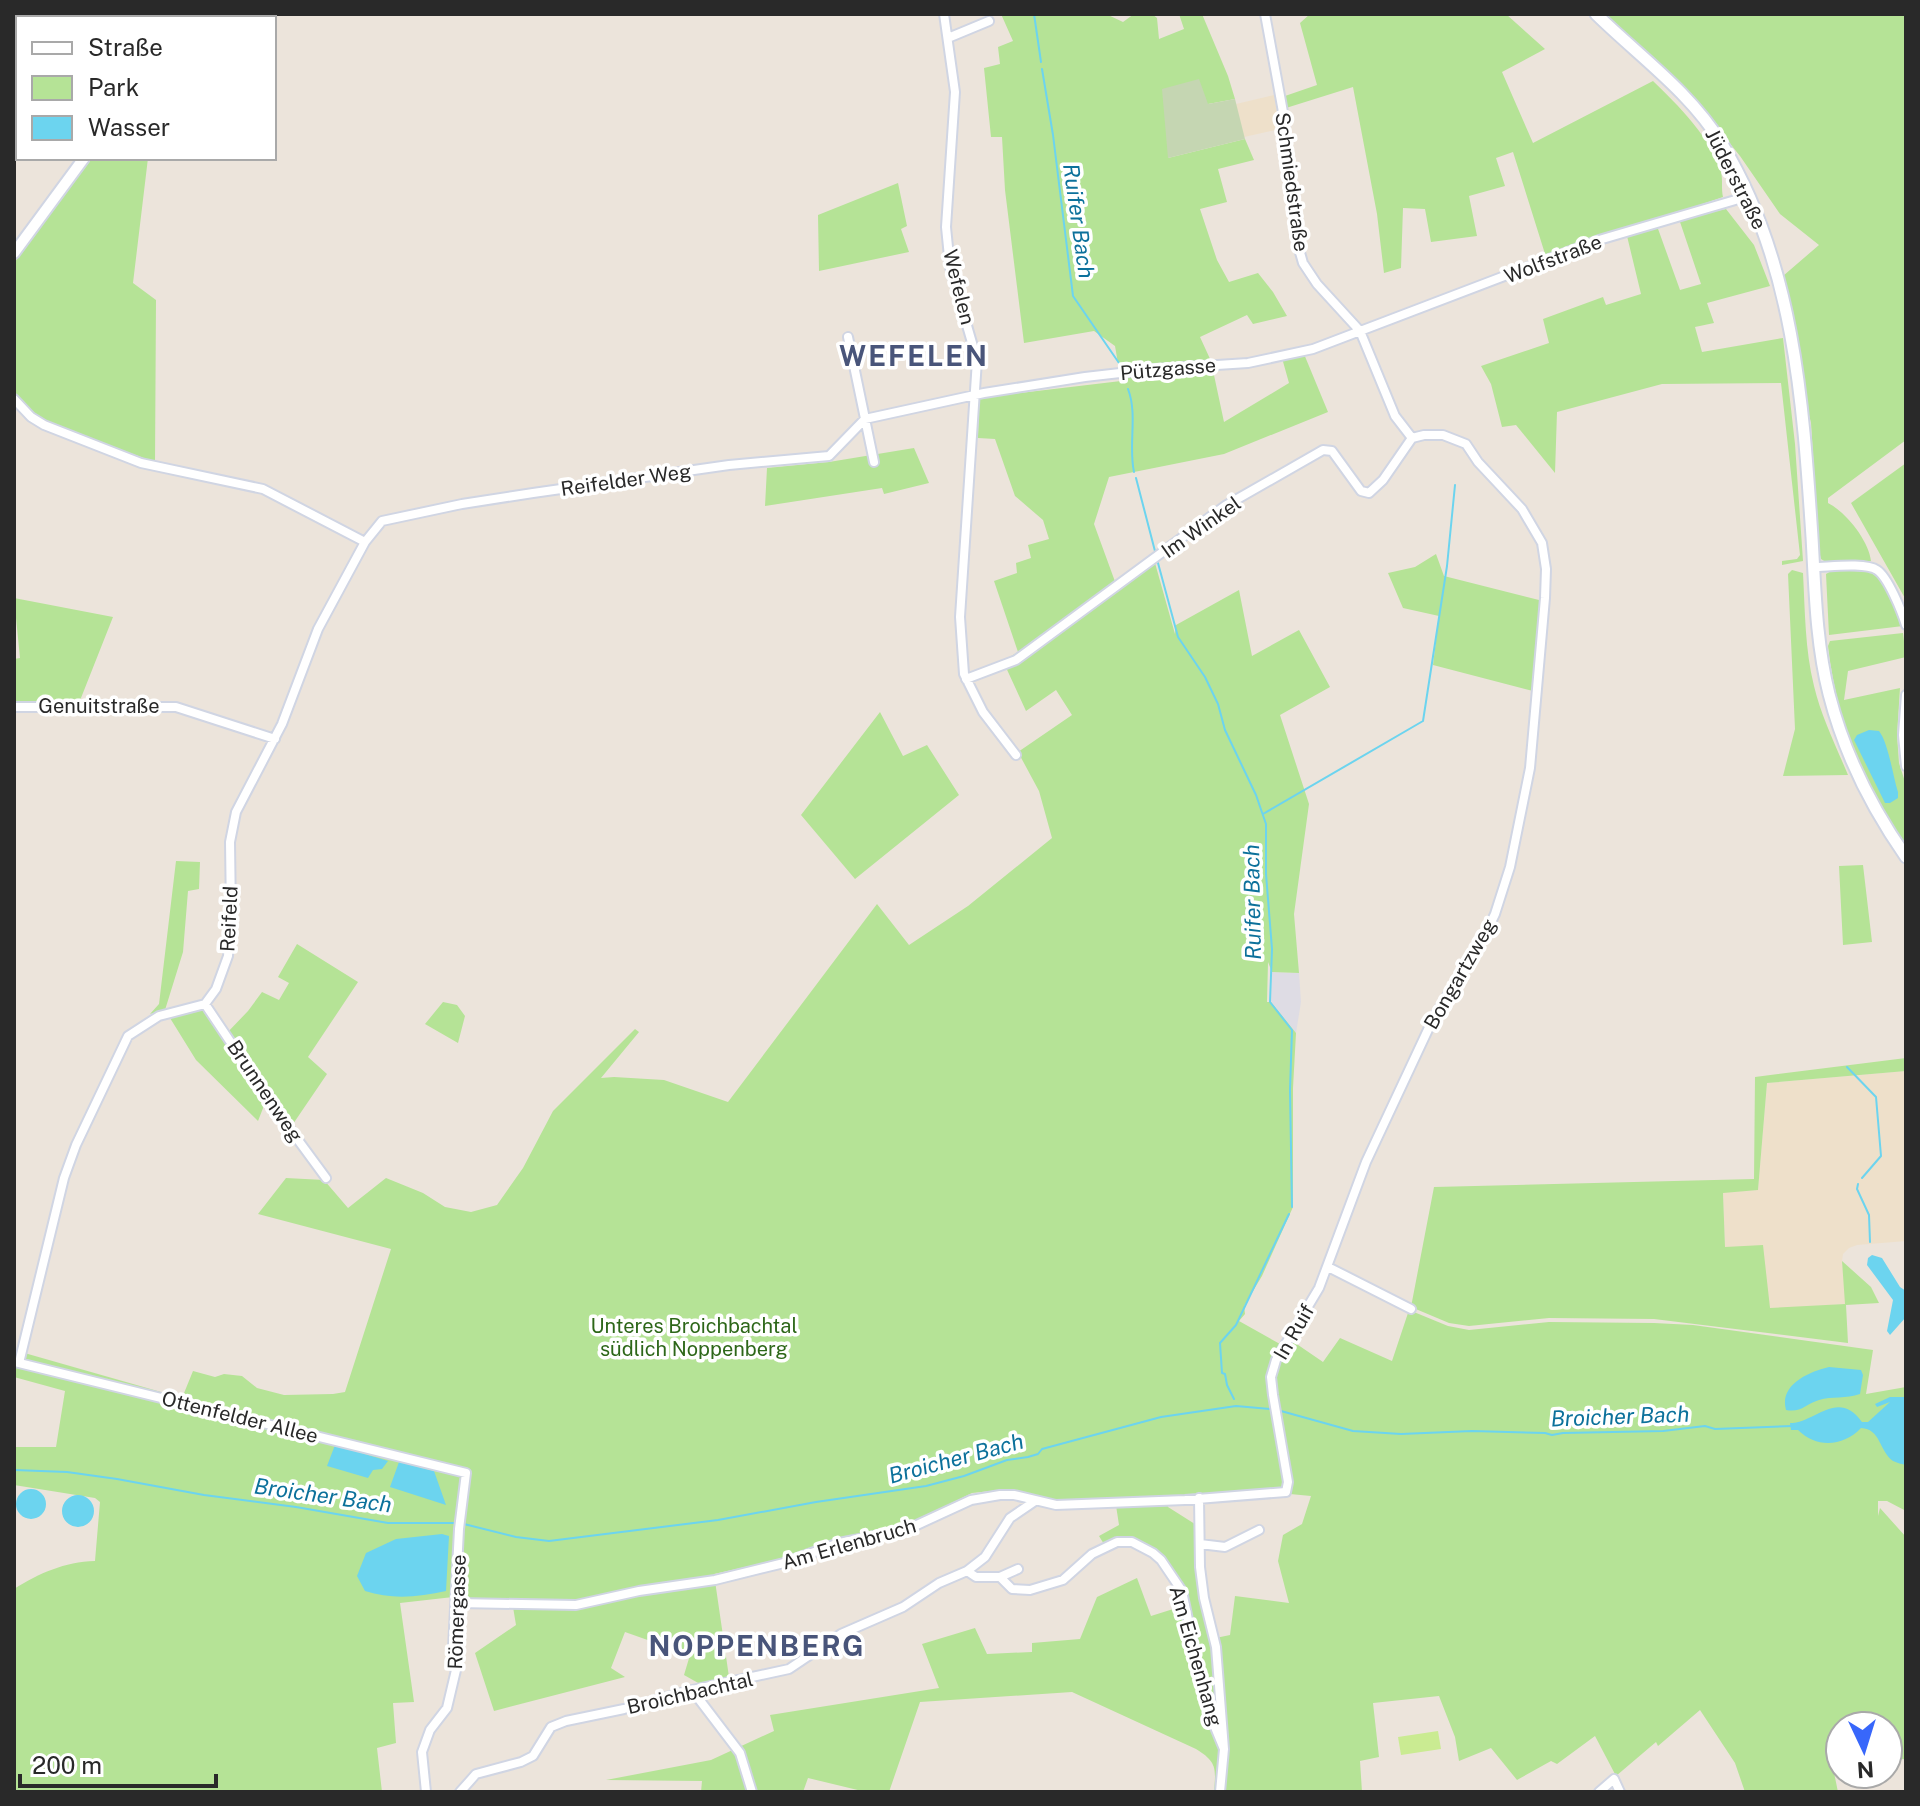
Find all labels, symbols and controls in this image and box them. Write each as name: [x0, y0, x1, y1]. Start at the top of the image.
legend: [16, 16, 276, 160]
text: Straße: [88, 33, 163, 61]
text: Park: [88, 73, 139, 101]
street label: Schmiedstraße: [1270, 111, 1314, 253]
text: Wasser: [88, 113, 170, 141]
street label: Jüderstraße: [1700, 125, 1772, 233]
water label: Ruifer Bach: [1058, 162, 1100, 280]
street label: Wolfstraße: [1501, 229, 1605, 289]
street label: Wefelen: [938, 247, 980, 327]
district label: WEFELEN: [839, 339, 989, 372]
street label: Pützgasse: [1119, 353, 1217, 385]
street label: Reifelder Weg: [559, 459, 693, 501]
street label: Im Winkel: [1157, 491, 1245, 563]
street label: Genuitstraße: [38, 694, 160, 718]
water label: Ruifer Bach: [1238, 844, 1266, 960]
street label: Reifeld: [215, 885, 243, 953]
street label: Bongartzweg: [1419, 915, 1501, 1033]
street label: Brunnenweg: [222, 1035, 308, 1147]
street label: In Ruif: [1269, 1300, 1319, 1364]
park label: Unteres Broichbachtal südlich Noppenberg: [591, 1314, 797, 1361]
street label: Ottenfelder Allee: [159, 1386, 321, 1448]
water label: Broicher Bach: [1550, 1401, 1690, 1431]
water label: Broicher Bach: [886, 1427, 1026, 1489]
water label: Broicher Bach: [252, 1472, 394, 1518]
street label: Am Erlenbruch: [779, 1513, 919, 1575]
street label: Römergasse: [443, 1554, 471, 1670]
street label: Am Eichenhang: [1164, 1583, 1228, 1729]
district label: NOPPENBERG: [648, 1629, 866, 1662]
street label: Broichbachtal: [624, 1667, 756, 1719]
north arrow: [1824, 1710, 1904, 1790]
scale bar: [20, 1738, 216, 1788]
text: 200 m: [32, 1751, 102, 1779]
text: N: [1856, 1756, 1875, 1784]

